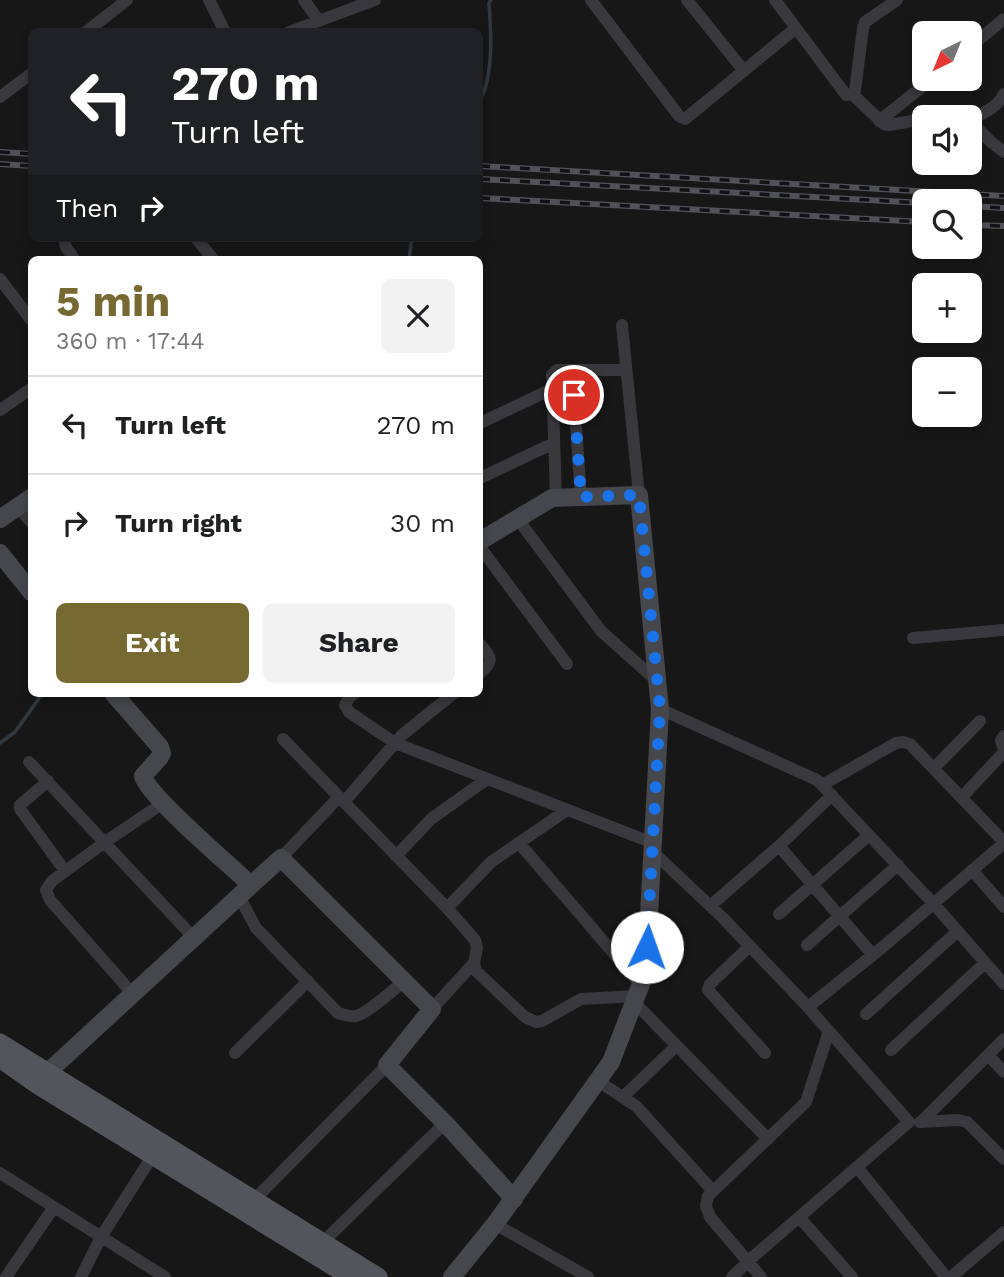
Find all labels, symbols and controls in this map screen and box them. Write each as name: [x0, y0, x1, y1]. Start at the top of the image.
north arrow: [912, 21, 982, 91]
map controls: [912, 21, 982, 427]
text: 270 m: [171, 54, 320, 112]
icon: left: [56, 56, 147, 147]
button: sound: [912, 105, 982, 175]
text: Turn left: [171, 113, 304, 151]
icon: right: [132, 189, 170, 227]
button: search: [912, 189, 982, 259]
text: Then: [56, 193, 118, 223]
button: +: [912, 273, 982, 343]
text: 5 min: [56, 277, 170, 326]
button: close: [381, 279, 455, 353]
text: 360 m · 17:44: [56, 328, 205, 355]
button: −: [912, 357, 982, 427]
pin: [544, 365, 604, 425]
icon: arrive: [555, 376, 593, 414]
icon: left: [56, 406, 94, 444]
text: Turn left: [115, 410, 226, 440]
text: 270 m: [376, 410, 455, 440]
icon: right: [56, 504, 94, 542]
text: Turn right: [115, 508, 242, 538]
text: 30 m: [390, 508, 455, 538]
button: Exit: [56, 603, 249, 683]
button: Share: [263, 603, 455, 683]
position arrow: [610, 910, 684, 984]

